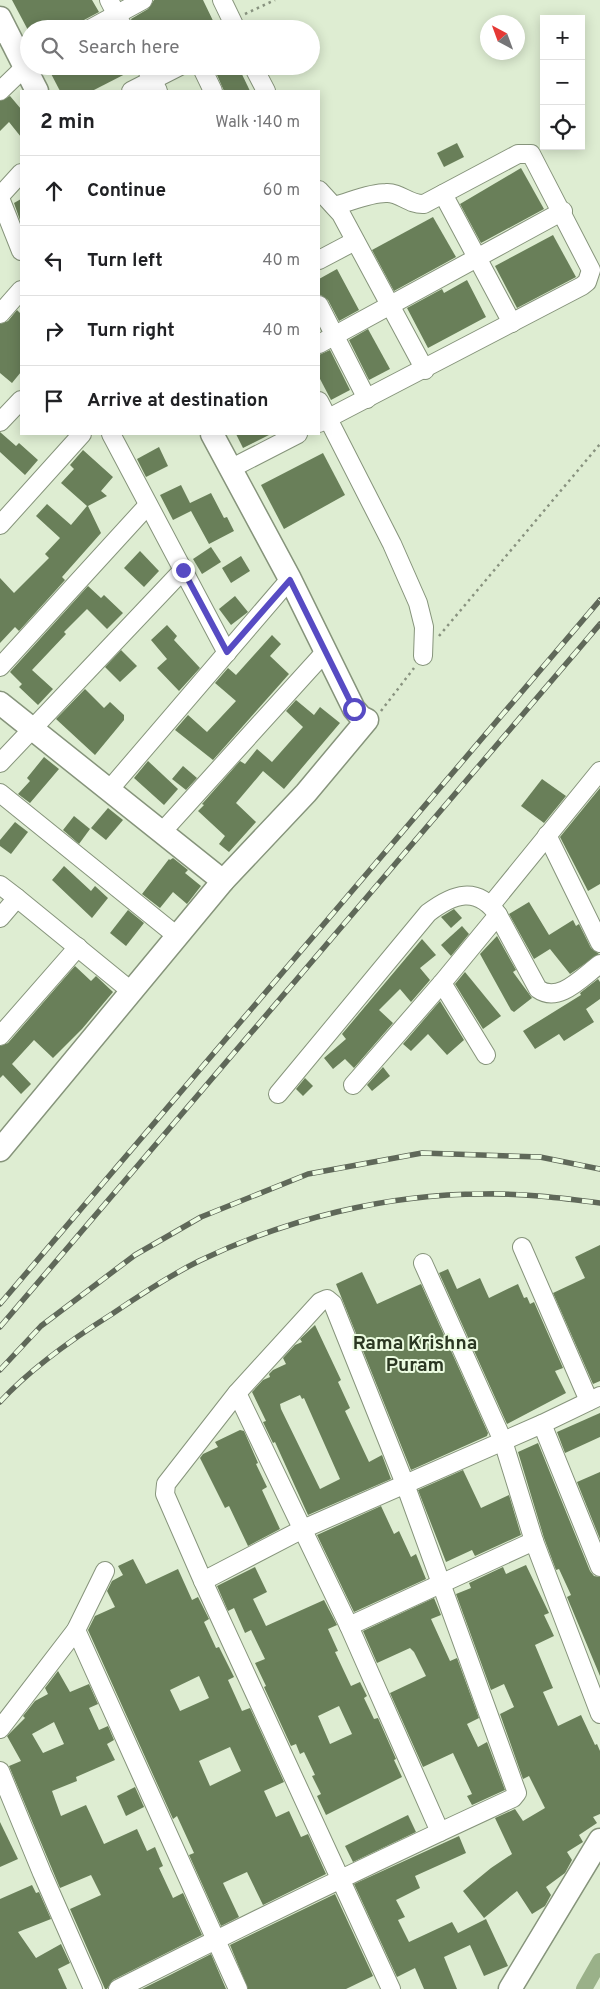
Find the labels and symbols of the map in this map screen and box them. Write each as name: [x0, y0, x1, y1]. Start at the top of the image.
north arrow: [480, 15, 525, 60]
route end: [172, 559, 195, 582]
route start: [343, 698, 366, 721]
district label: Rama Krishna Puram: [353, 1332, 477, 1378]

